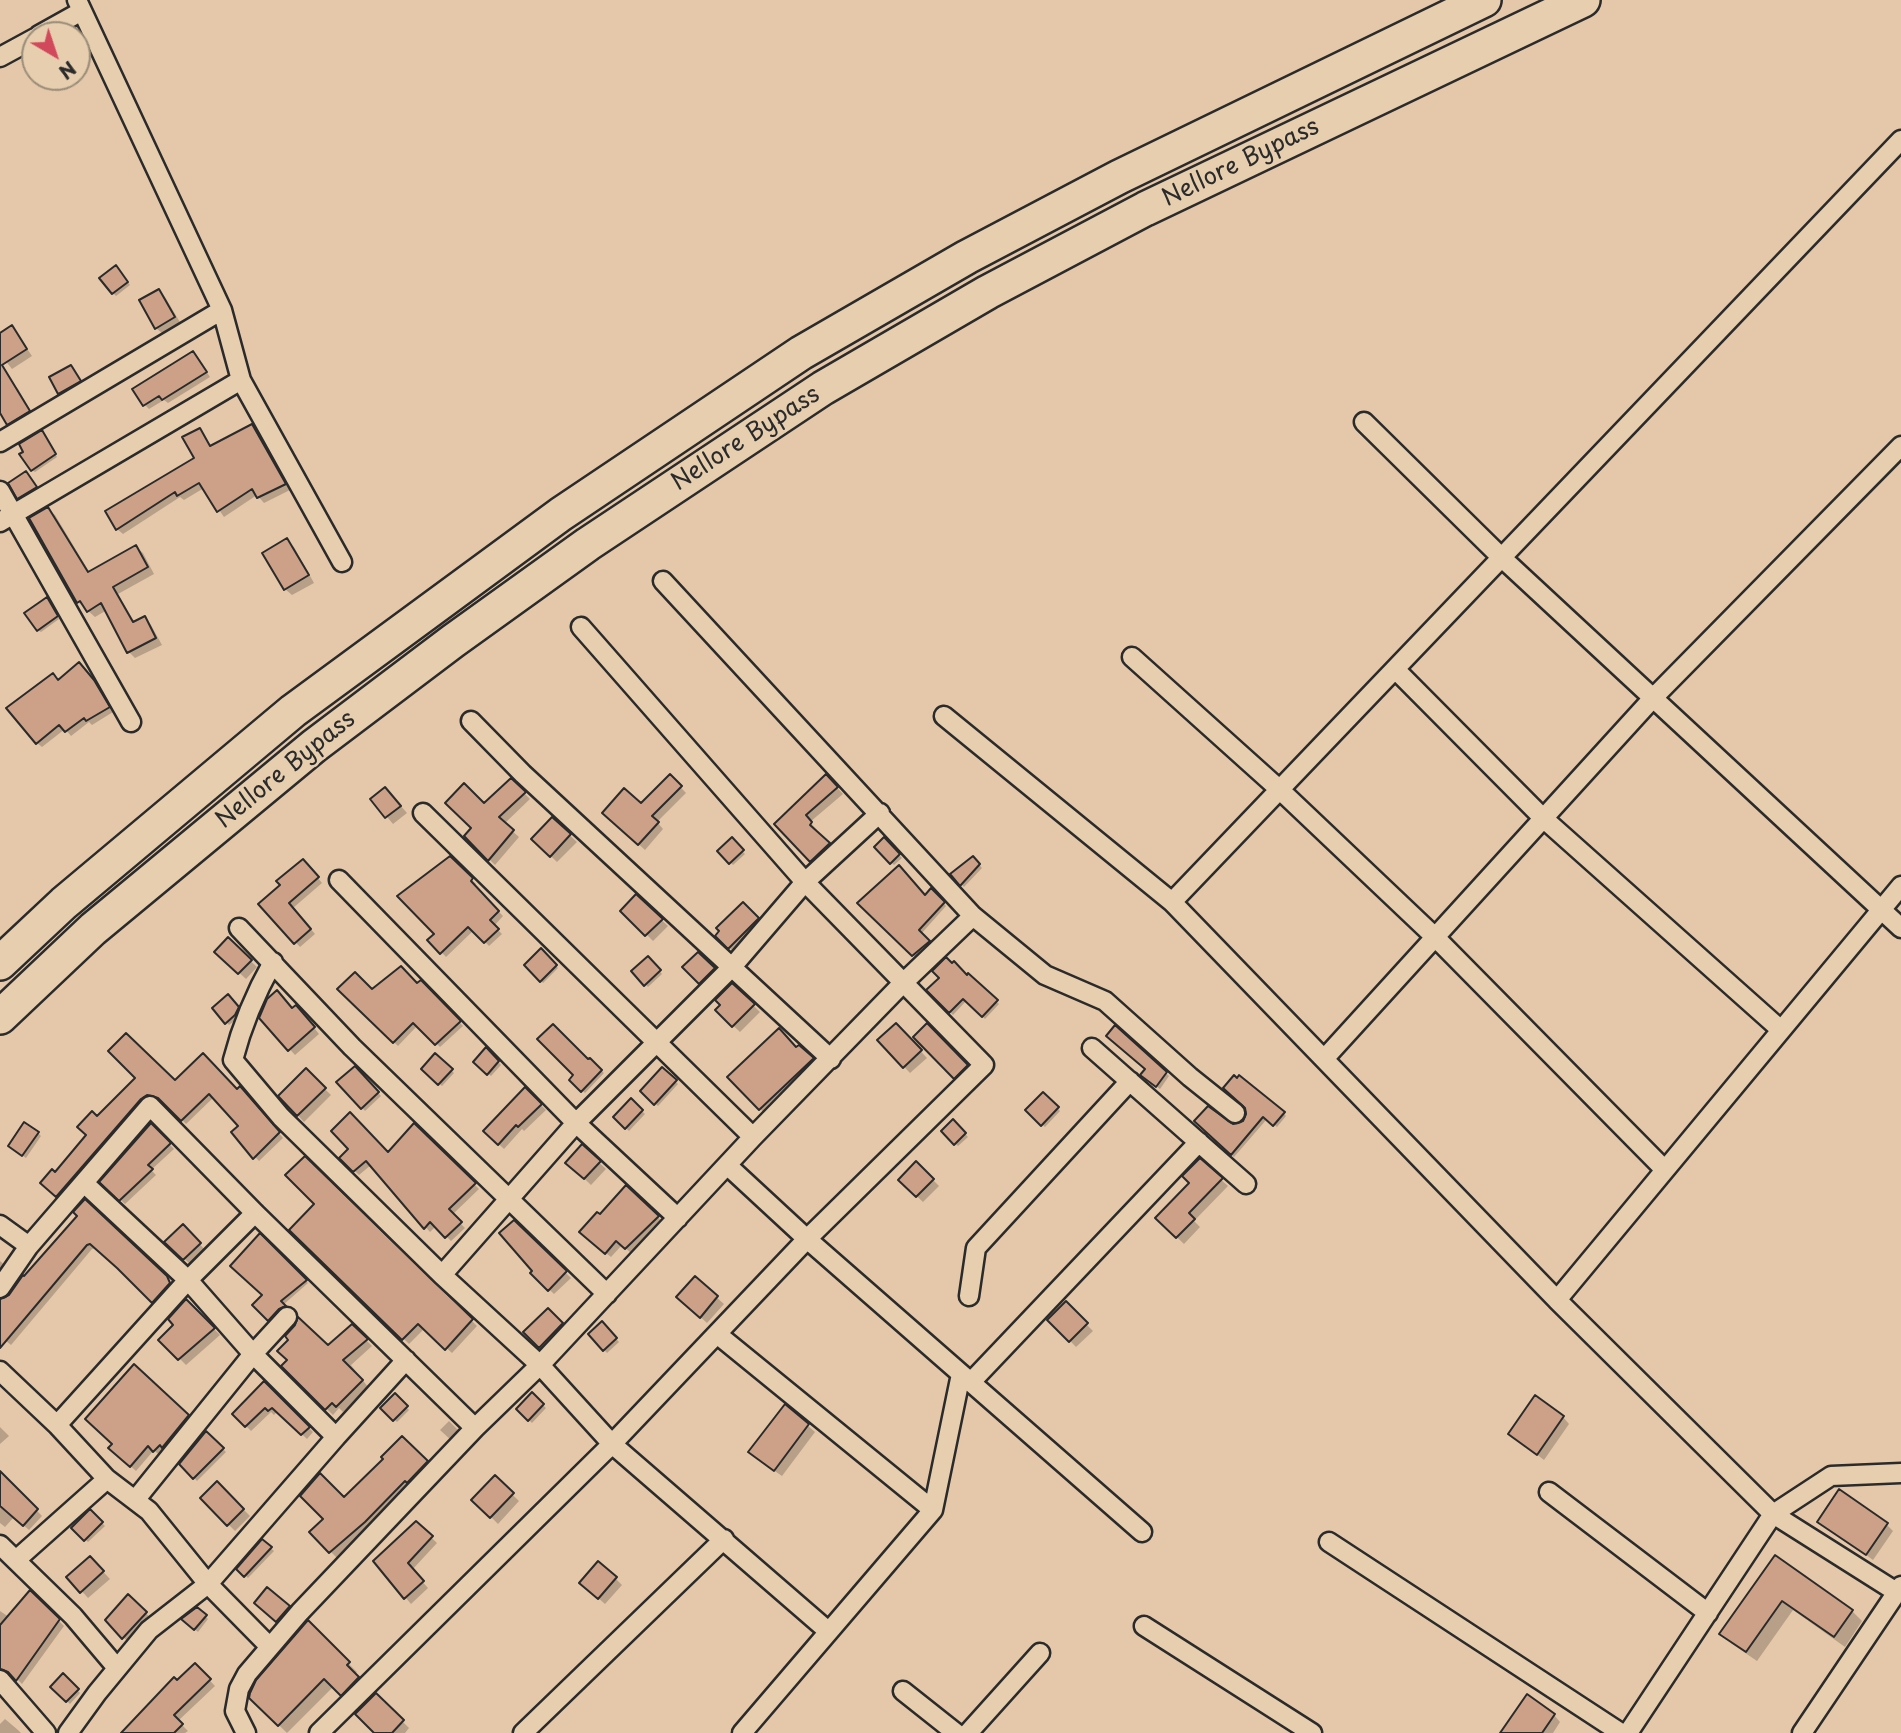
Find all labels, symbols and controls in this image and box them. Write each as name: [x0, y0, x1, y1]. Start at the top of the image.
north arrow: [21, 21, 91, 91]
text: N: [53, 55, 83, 86]
street label: Nellore Bypass: [1158, 113, 1324, 213]
street label: Nellore Bypass: [667, 380, 825, 498]
street label: Nellore Bypass: [211, 705, 361, 835]

